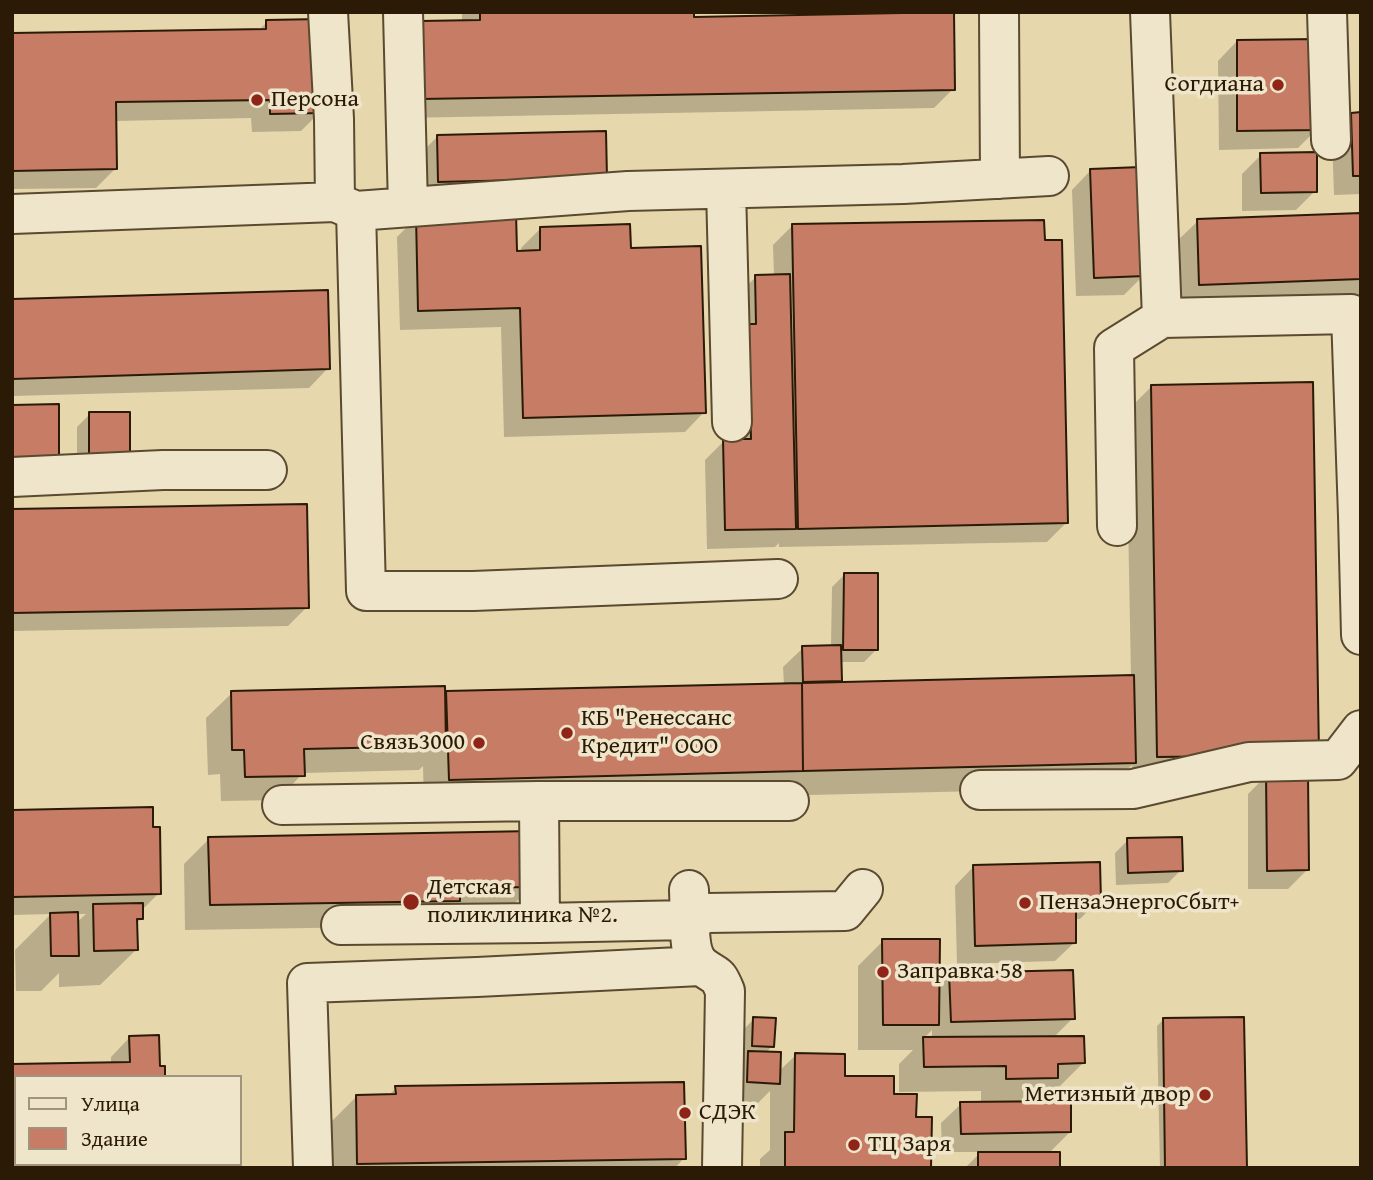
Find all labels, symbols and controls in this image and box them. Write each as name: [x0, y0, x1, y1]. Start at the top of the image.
place label: Согдиана: [1164, 71, 1264, 99]
marker: Согдиана: [1270, 77, 1286, 93]
place label: Персона: [271, 86, 359, 114]
marker: Персона: [249, 92, 265, 108]
place label: КБ "Ренессанс Кредит" ООО: [581, 705, 732, 761]
marker: КБ "Ренессанс Кредит" ООО: [559, 725, 575, 741]
place label: Связь3000: [360, 729, 465, 757]
marker: Связь3000: [471, 735, 487, 751]
place label: Детская поликлиника №2.: [427, 874, 618, 930]
place label: ПензаЭнергоСбыт+: [1039, 889, 1239, 917]
marker: Детская поликлиника №2.: [401, 892, 421, 912]
marker: ПензаЭнергоСбыт+: [1017, 895, 1033, 911]
place label: Заправка 58: [897, 958, 1023, 986]
marker: Заправка 58: [875, 964, 891, 980]
legend: [14, 1075, 242, 1166]
place label: Метизный двор: [1024, 1081, 1191, 1109]
marker: Метизный двор: [1197, 1087, 1213, 1103]
text: Улица: [81, 1088, 140, 1119]
place label: СДЭК: [699, 1099, 756, 1127]
marker: СДЭК: [677, 1105, 693, 1121]
text: Здание: [81, 1123, 148, 1154]
place label: ТЦ Заря: [868, 1131, 951, 1159]
marker: ТЦ Заря: [846, 1137, 862, 1153]

